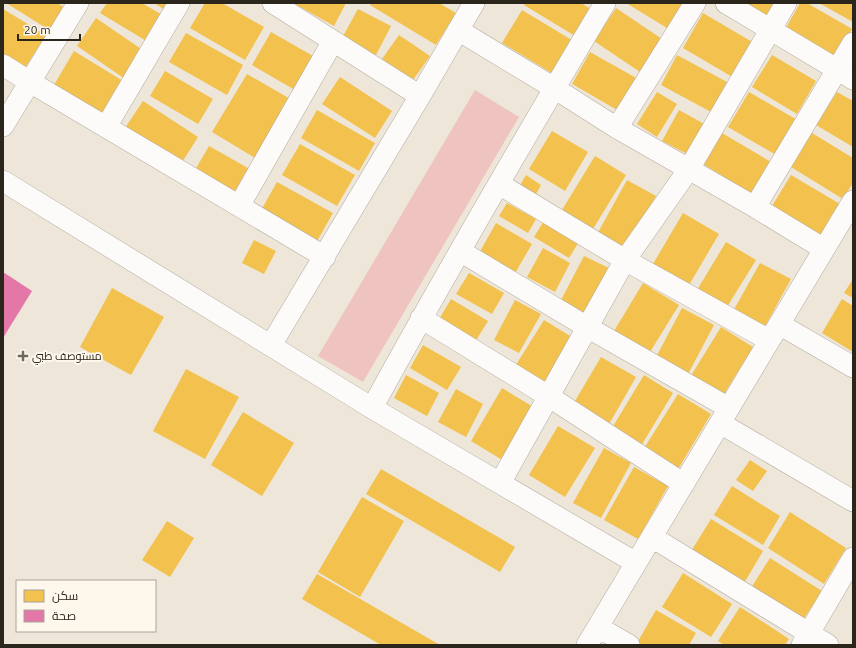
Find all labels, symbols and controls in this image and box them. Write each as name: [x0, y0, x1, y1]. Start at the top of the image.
scale bar: [18, 16, 80, 42]
text: 20 m: [24, 23, 51, 36]
marker: مستوصف طبي: [17, 350, 29, 362]
place label: مستوصف طبي: [32, 350, 102, 365]
legend: [16, 580, 156, 632]
text: سكن: [52, 589, 78, 603]
text: صحة: [52, 609, 76, 622]

